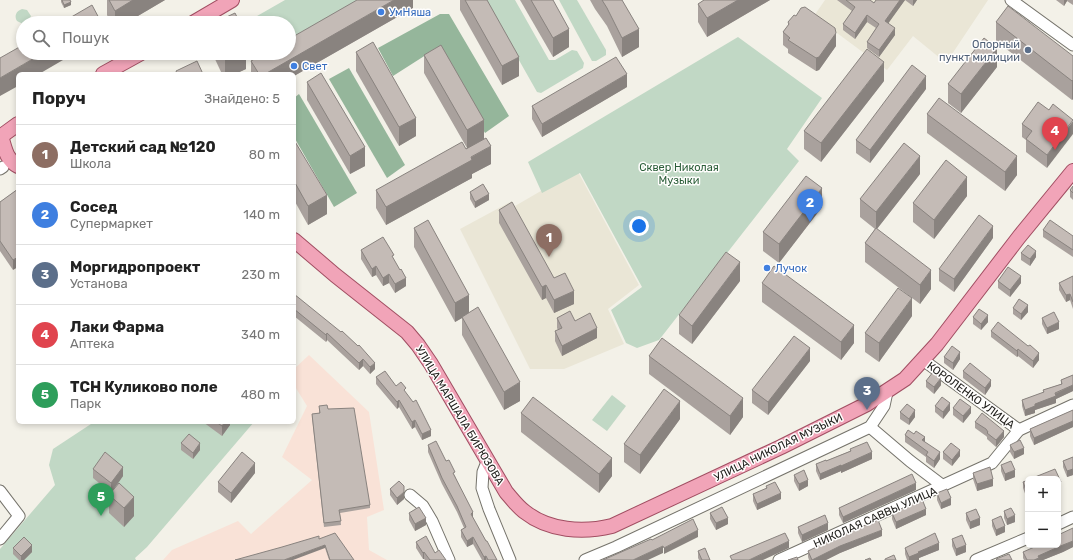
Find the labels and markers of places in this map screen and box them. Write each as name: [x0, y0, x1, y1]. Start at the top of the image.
place label: УмНяша: [389, 6, 431, 19]
marker: УмНяша: [376, 7, 386, 17]
place label: Опорный пункт милиции: [939, 38, 1020, 64]
marker: Опорный пункт милиции: [1023, 45, 1033, 55]
place label: Свет: [302, 60, 328, 73]
marker: Свет: [289, 61, 299, 71]
pin: 4: [1042, 117, 1068, 150]
pin: 2: [797, 189, 823, 222]
pin: 1: [536, 224, 562, 257]
place label: Лучок: [775, 262, 807, 275]
marker: Лучок: [762, 263, 772, 273]
pin: 3: [854, 377, 880, 410]
pin: 5: [88, 483, 114, 516]

